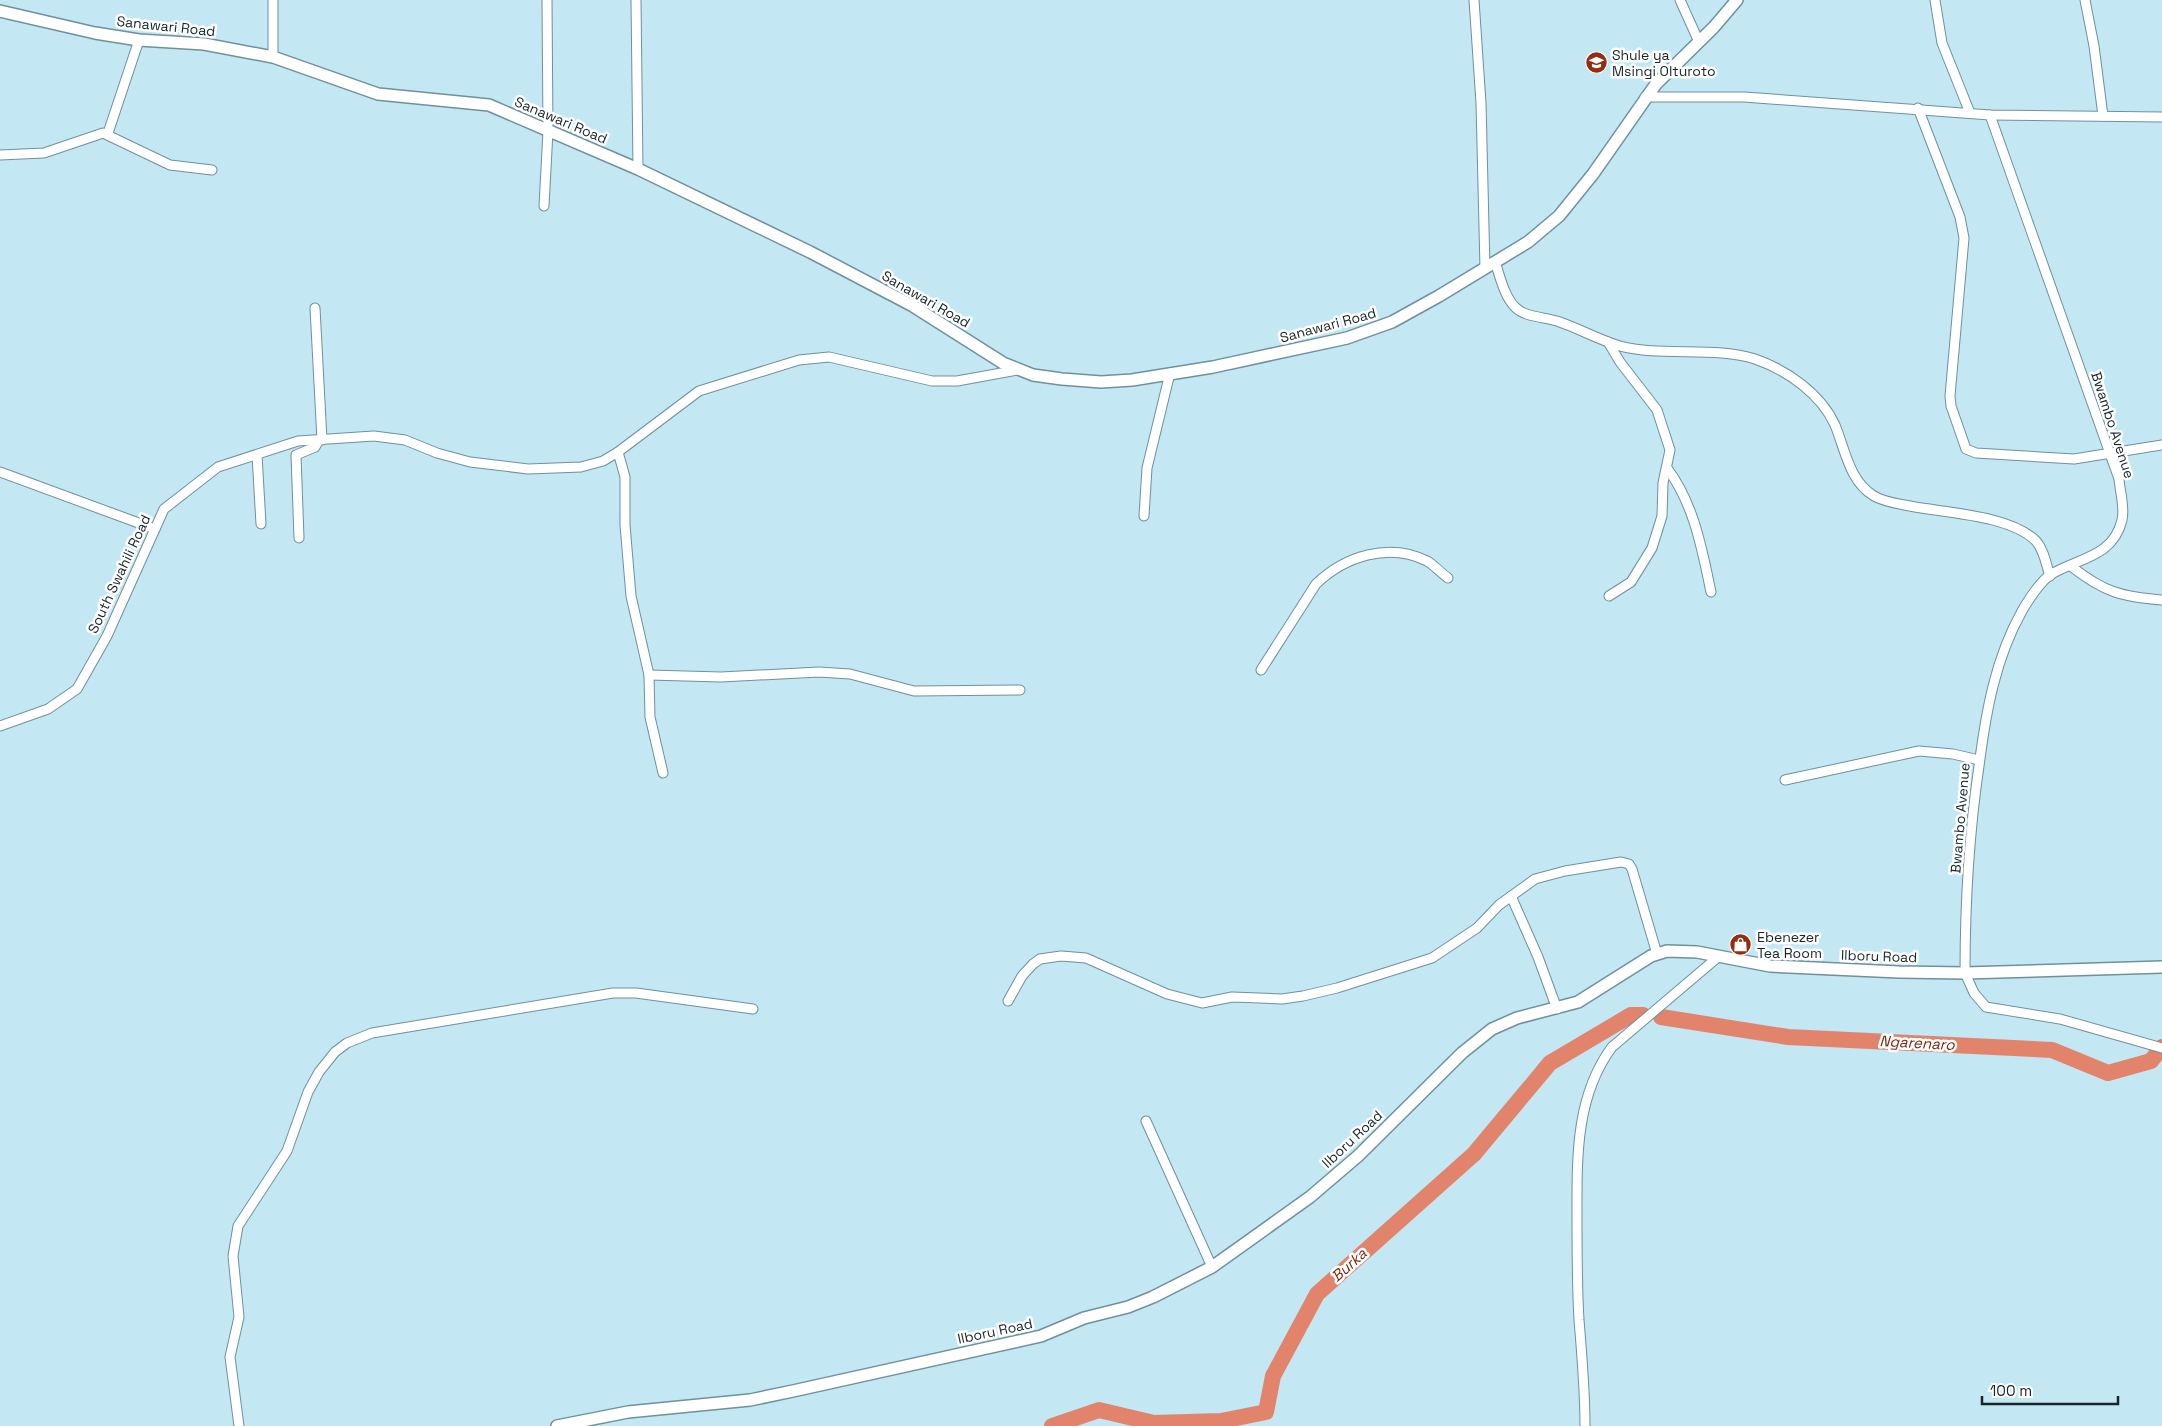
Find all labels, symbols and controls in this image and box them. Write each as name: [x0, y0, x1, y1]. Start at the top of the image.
street label: Sanawari Road: [116, 12, 216, 40]
place label: Shule ya Msingi Olturoto: [1612, 46, 1716, 80]
school or university icon: Shule ya Msingi Olturoto: [1584, 51, 1608, 75]
street label: Sanawari Road: [512, 92, 610, 148]
street label: Sanawari Road: [879, 266, 973, 332]
street label: Sanawari Road: [1278, 304, 1378, 346]
street label: Bwambo Avenue: [2087, 369, 2139, 481]
street label: South Swahili Road: [84, 512, 154, 636]
street label: Bwambo Avenue: [1946, 762, 1974, 874]
place label: Ebenezer Tea Room: [1757, 928, 1822, 962]
shop icon: Ebenezer Tea Room: [1729, 933, 1753, 957]
street label: Ilboru Road: [1841, 946, 1917, 966]
water label: Ngarenaro: [1879, 1031, 1956, 1054]
street label: Ilboru Road: [1318, 1106, 1386, 1172]
water label: Burka: [1327, 1244, 1371, 1285]
street label: Ilboru Road: [956, 1314, 1034, 1348]
scale bar: [1982, 1374, 2118, 1406]
text: 100 m: [1990, 1381, 2032, 1400]

